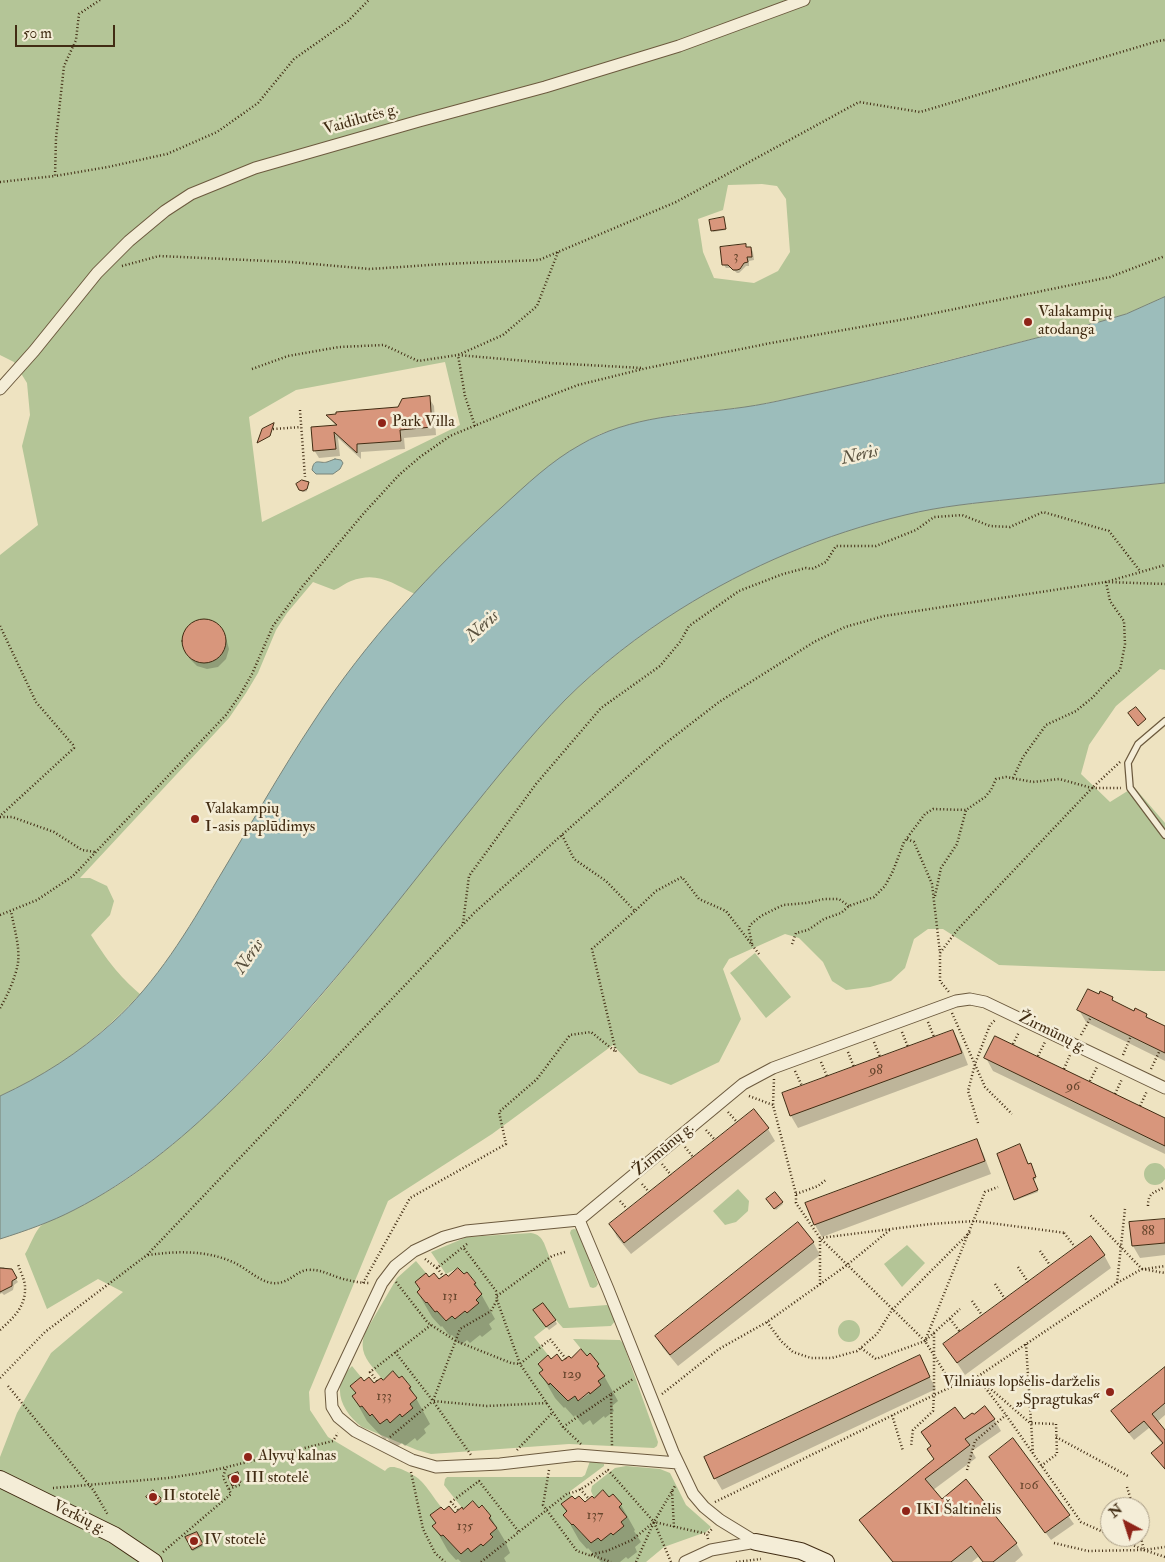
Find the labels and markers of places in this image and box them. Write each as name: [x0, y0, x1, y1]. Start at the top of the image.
place label: Valakampių atodanga: [1038, 303, 1112, 341]
marker: Valakampių atodanga: [1022, 316, 1034, 328]
place label: Park Villa: [392, 413, 455, 433]
marker: Park Villa: [376, 417, 388, 429]
place label: Valakampių I-asis paplūdimys: [205, 800, 315, 838]
marker: Valakampių I-asis paplūdimys: [189, 813, 201, 825]
place label: Vilniaus lopšelis-darželis „Spragtukas“: [943, 1373, 1100, 1411]
marker: Vilniaus lopšelis-darželis „Spragtukas“: [1104, 1386, 1116, 1398]
place label: Alyvų kalnas: [258, 1447, 336, 1467]
marker: Alyvų kalnas: [242, 1451, 254, 1463]
place label: III stotelė: [245, 1469, 309, 1489]
marker: III stotelė: [229, 1473, 241, 1485]
place label: II stotelė: [163, 1487, 220, 1507]
marker: II stotelė: [147, 1491, 159, 1503]
place label: IKI Šaltinėlis: [916, 1501, 1001, 1521]
marker: IKI Šaltinėlis: [900, 1505, 912, 1517]
place label: IV stotelė: [204, 1531, 266, 1551]
marker: IV stotelė: [188, 1535, 200, 1547]

